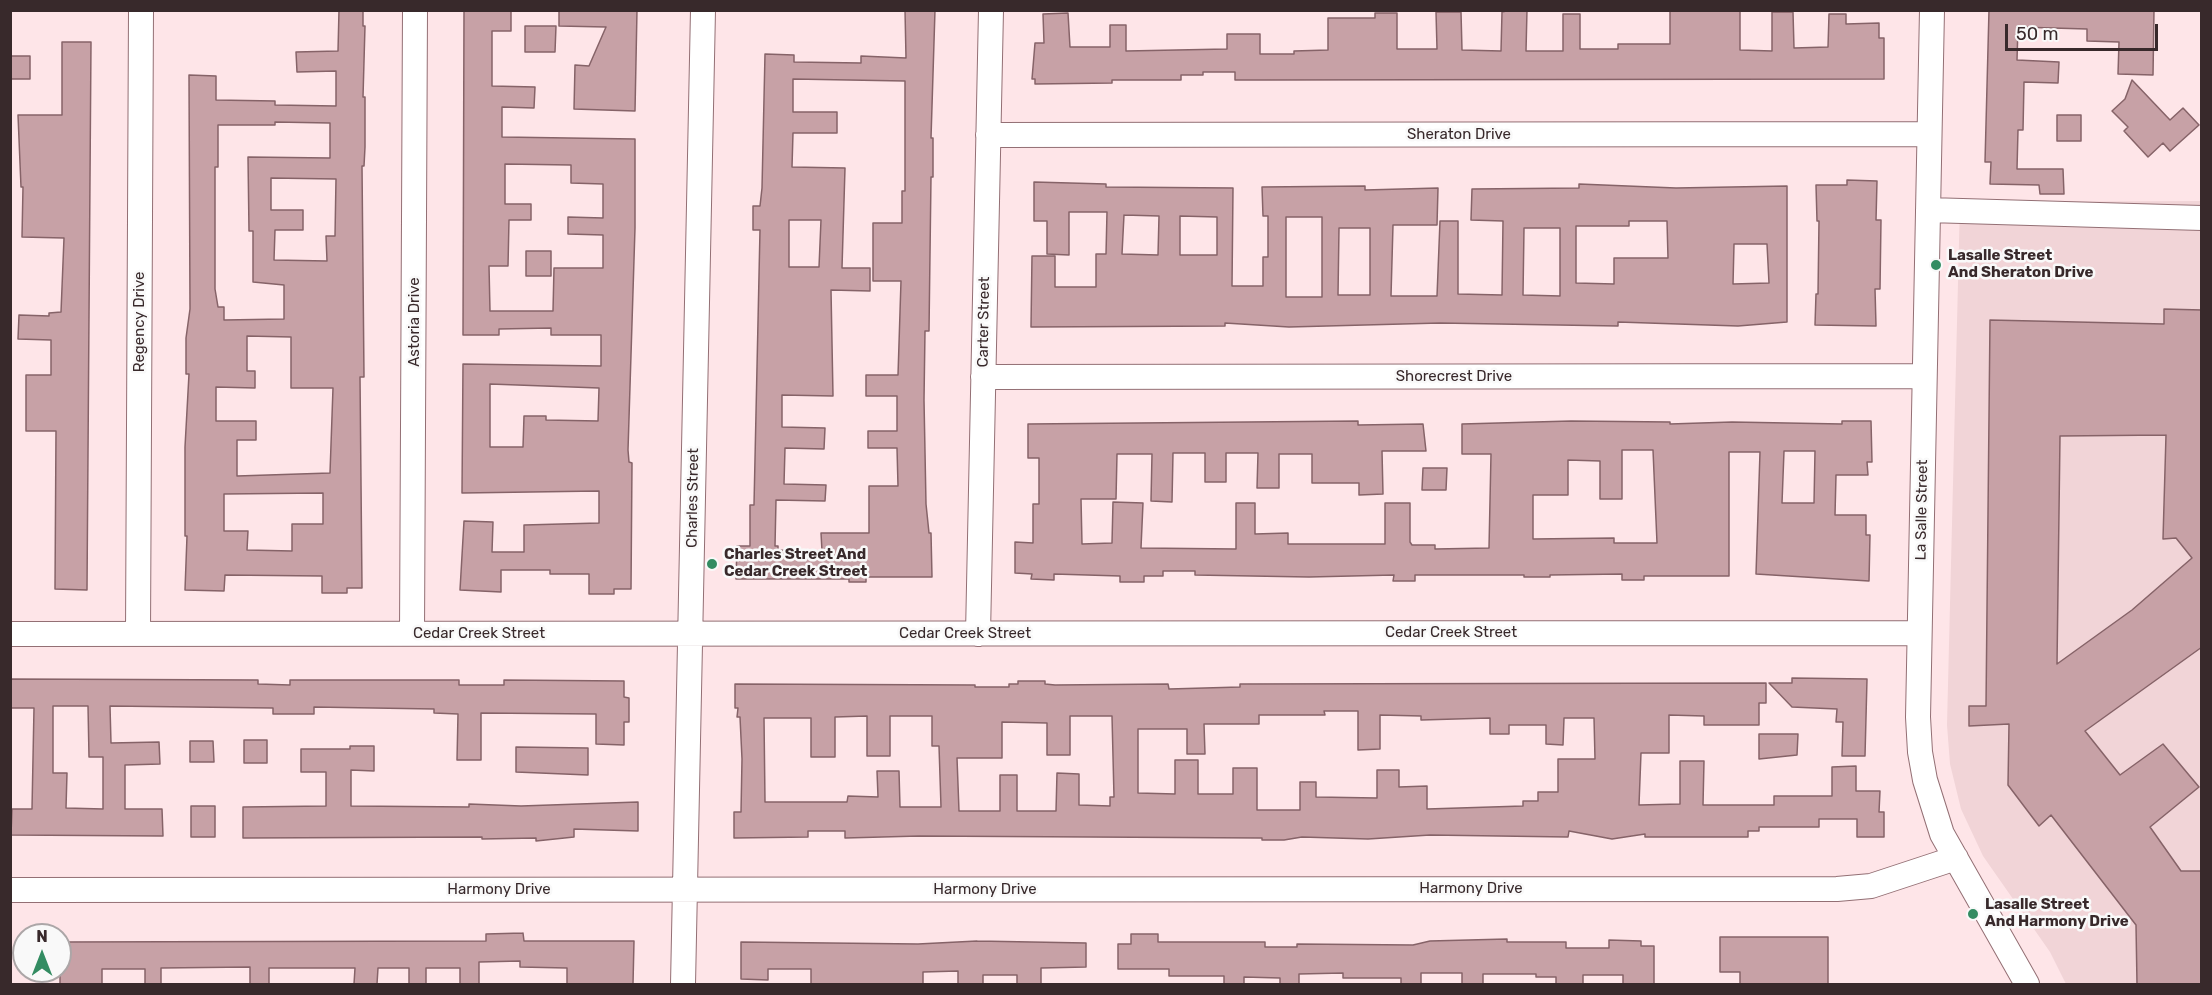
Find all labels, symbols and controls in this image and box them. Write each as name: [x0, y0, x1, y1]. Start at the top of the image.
scale bar: [2008, 12, 2161, 50]
text: 50 m: [2016, 23, 2059, 45]
street label: Sheraton Drive: [1407, 126, 1511, 144]
place label: Lasalle Street And Sheraton Drive: [1948, 247, 2094, 282]
marker: Lasalle Street And Sheraton Drive: [1929, 258, 1943, 272]
street label: Regency Drive: [131, 272, 149, 372]
street label: Carter Street: [974, 276, 994, 368]
street label: Astoria Drive: [406, 277, 424, 367]
street label: Shorecrest Drive: [1396, 368, 1512, 386]
street label: Charles Street: [683, 448, 703, 548]
street label: La Salle Street: [1912, 459, 1932, 561]
place label: Charles Street And Cedar Creek Street: [724, 546, 867, 581]
marker: Charles Street And Cedar Creek Street: [705, 557, 719, 571]
street label: Cedar Creek Street: [1385, 624, 1517, 642]
street label: Cedar Creek Street: [413, 625, 545, 643]
street label: Cedar Creek Street: [899, 625, 1031, 643]
street label: Harmony Drive: [1419, 880, 1523, 898]
street label: Harmony Drive: [447, 881, 551, 899]
street label: Harmony Drive: [933, 881, 1037, 899]
place label: Lasalle Street And Harmony Drive: [1985, 896, 2129, 931]
marker: Lasalle Street And Harmony Drive: [1966, 907, 1980, 921]
north arrow: [12, 923, 72, 983]
text: N: [36, 927, 48, 946]

